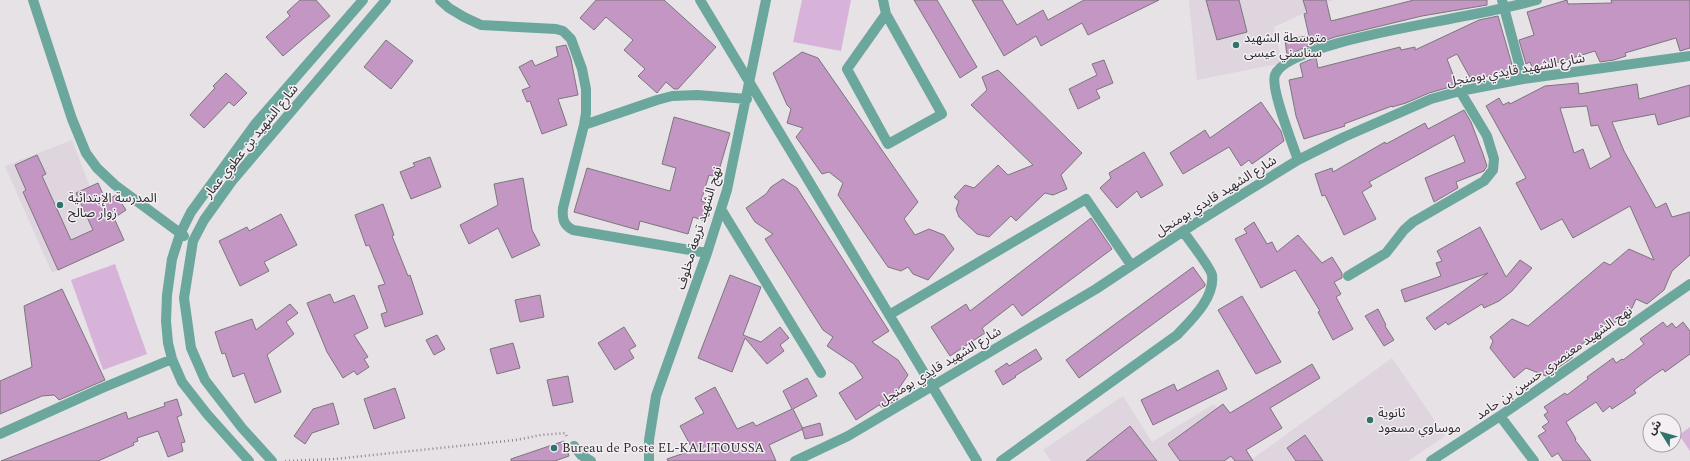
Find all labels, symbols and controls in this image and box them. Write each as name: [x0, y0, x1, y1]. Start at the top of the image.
place label: متوسطة الشهيد سناسني عيسى: [1244, 28, 1327, 63]
marker: متوسطة الشهيد سناسني عيسى: [1231, 40, 1241, 50]
street label: شارع الشهيد قايدي بومنجل: [1445, 48, 1587, 92]
street label: شارع الشهيد بن عطوي عمار: [198, 80, 303, 203]
street label: شارع الشهيد قايدي بومنجل: [1151, 150, 1281, 242]
street label: نهج الشهيد تريعة مخلوف: [671, 164, 727, 292]
place label: المدرسة الإبتدائية زوار صالح: [68, 188, 157, 223]
marker: المدرسة الإبتدائية زوار صالح: [55, 200, 65, 210]
street label: نهج الشهيد معنصري حسين بن حامد: [1472, 301, 1636, 425]
street label: شارع الشهيد قايدي بومنجل: [875, 321, 1005, 411]
place label: ثانوية موساوي مسعود: [1378, 403, 1461, 438]
north arrow: [1642, 413, 1682, 453]
marker: ثانوية موساوي مسعود: [1365, 415, 1375, 425]
text: ش: [1643, 416, 1666, 438]
place label: Bureau de Poste EL-KALITOUSSA: [562, 438, 765, 458]
marker: Bureau de Poste EL-KALITOUSSA: [549, 443, 559, 453]

